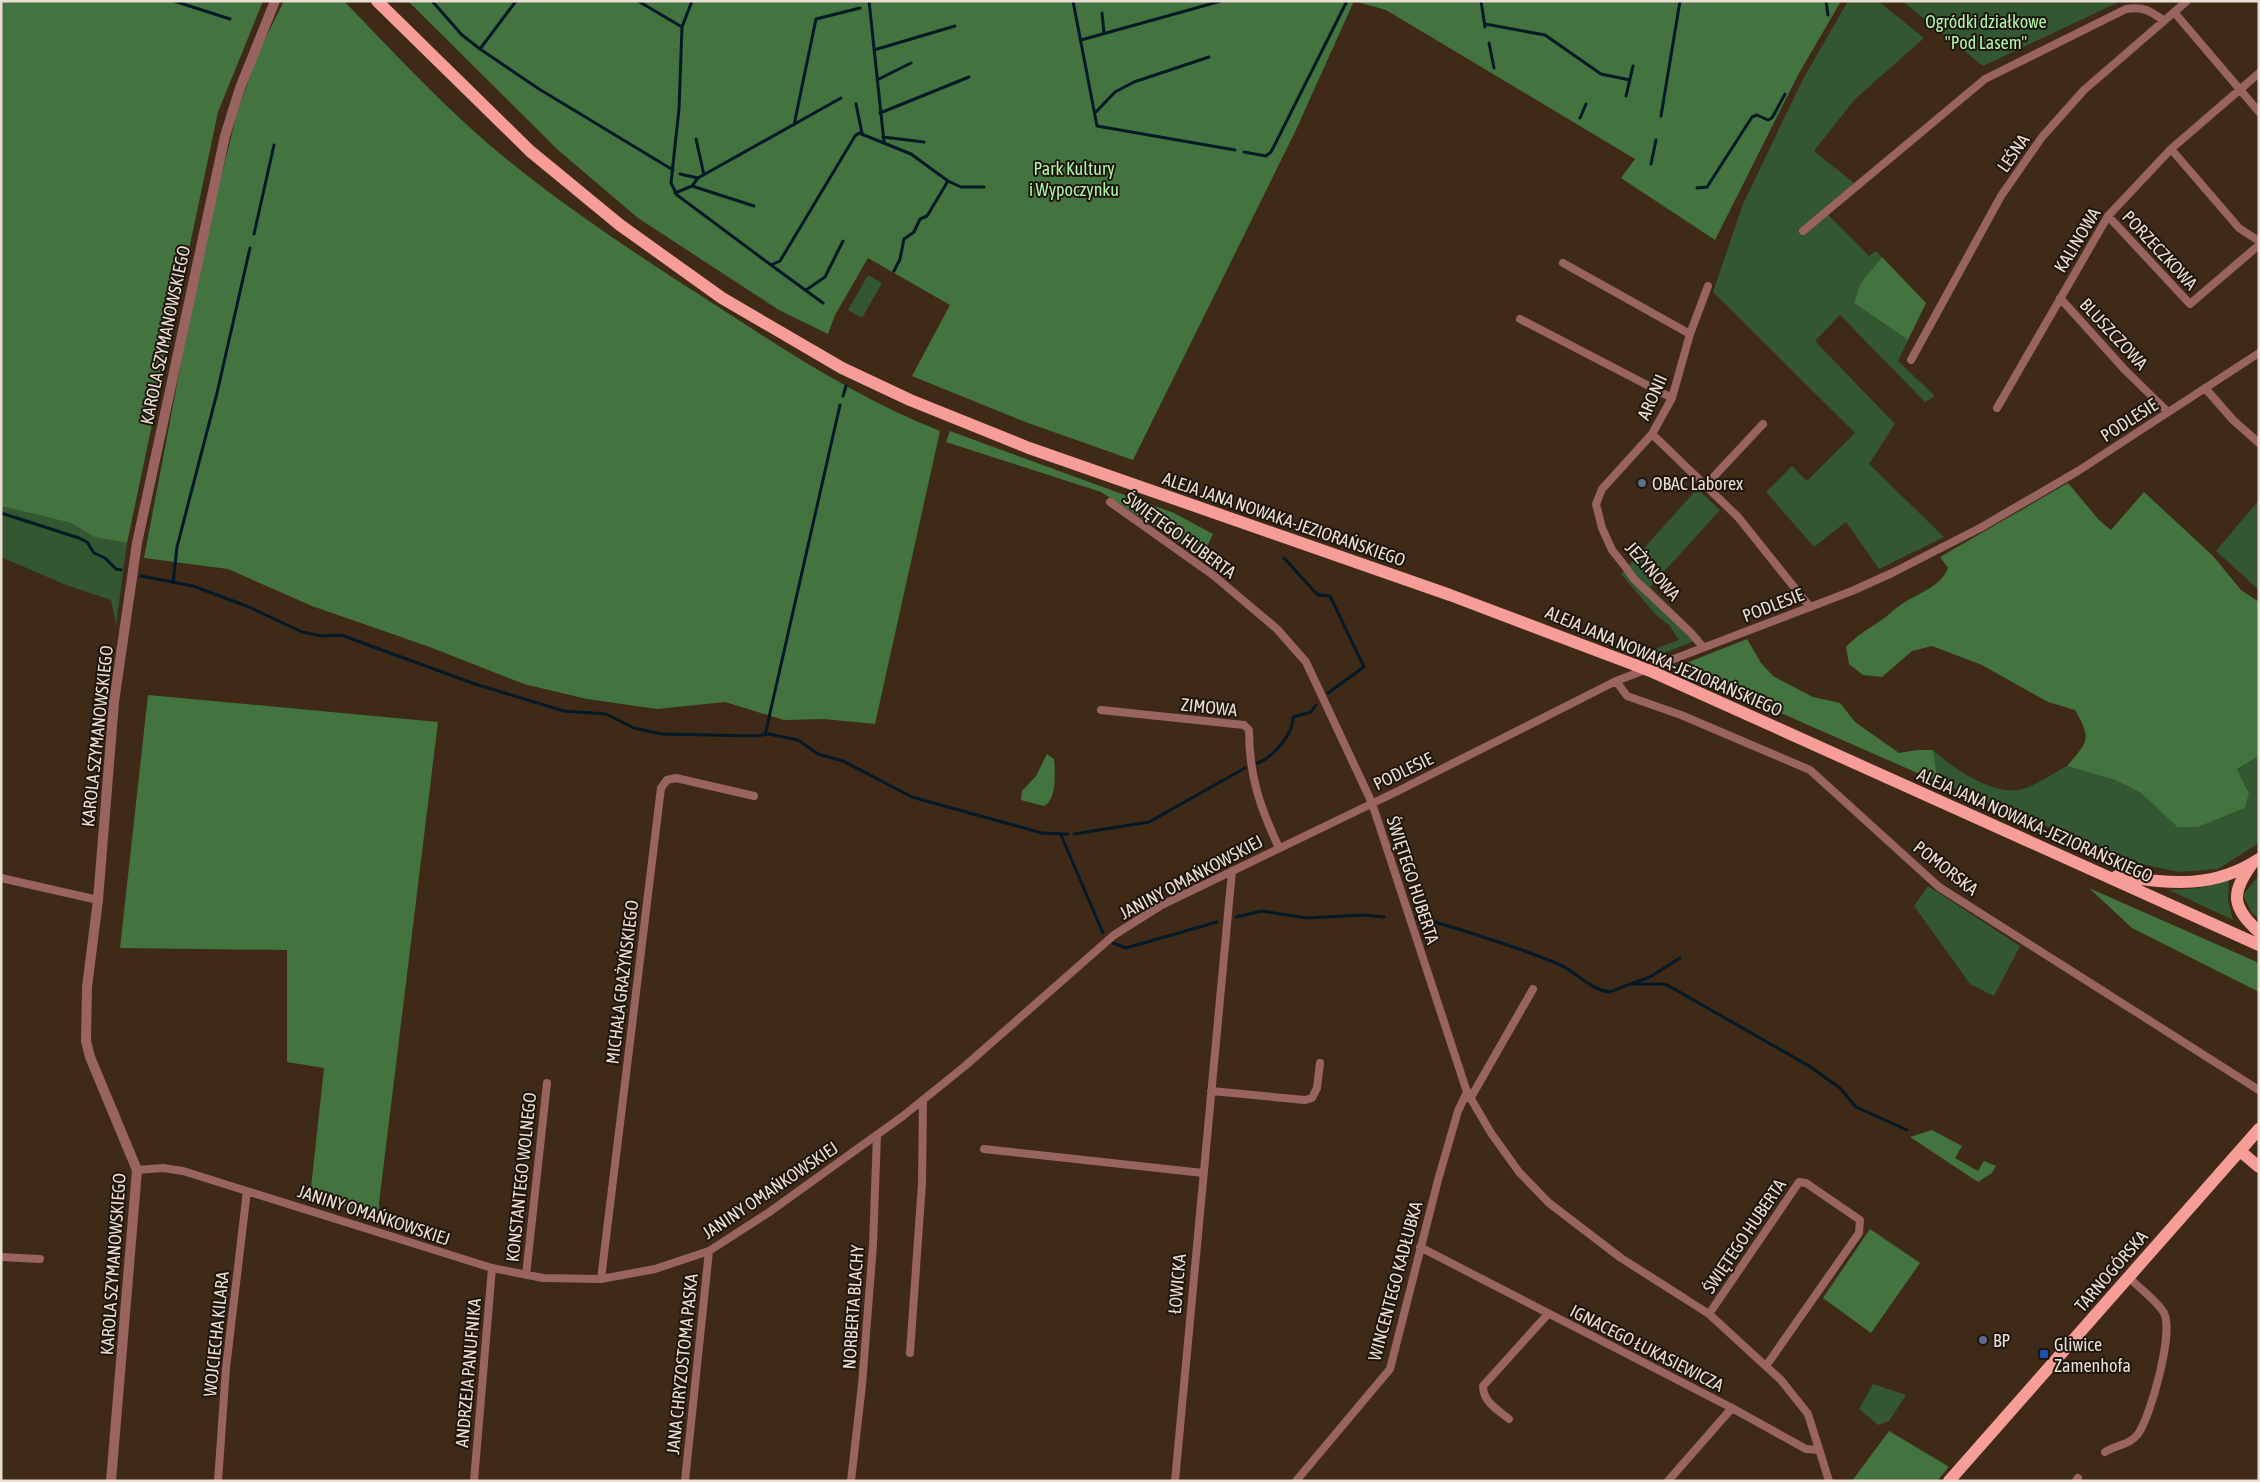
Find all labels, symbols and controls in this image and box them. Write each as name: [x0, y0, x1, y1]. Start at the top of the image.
park label: Ogródki działkowe "Pod Lasem": [1925, 11, 2047, 53]
street label: LEŚNA: [1992, 130, 2034, 176]
park label: Park Kultury i Wypoczynku: [1029, 158, 1119, 200]
street label: KALINOWA: [2050, 204, 2105, 276]
street label: PORZECZKOWA: [2118, 206, 2202, 294]
street label: KAROLA SZYMANOWSKIEGO: [136, 244, 194, 426]
street label: BLUSZCZOWA: [2076, 294, 2152, 374]
street label: ARONII: [1633, 371, 1671, 423]
street label: PODLESIE: [2096, 394, 2162, 446]
street label: ALEJA JANA NOWAKA-JEZIORAŃSKIEGO: [1160, 468, 1408, 570]
place label: OBAC Laborex: [1652, 473, 1743, 494]
marker: OBAC Laborex: [1636, 477, 1648, 489]
street label: ŚWIĘTEGO HUBERTA: [1120, 487, 1240, 583]
street label: JEŻYNOWA: [1621, 537, 1685, 605]
street label: PODLESIE: [1739, 584, 1807, 626]
street label: ALEJA JANA NOWAKA-JEZIORAŃSKIEGO: [1542, 601, 1786, 721]
street label: KAROLA SZYMANOWSKIEGO: [77, 644, 117, 828]
street label: ZIMOWA: [1180, 694, 1238, 720]
street label: PODLESIE: [1370, 747, 1437, 794]
street label: ALEJA JANA NOWAKA-JEZIORAŃSKIEGO: [1914, 763, 2156, 887]
street label: ŚWIĘTEGO HUBERTA: [1382, 813, 1444, 947]
street label: JANINY OMAŃKOWSKIEJ: [1116, 830, 1266, 924]
street label: POMORSKA: [1910, 836, 1983, 900]
street label: MICHAŁA GRAŻYŃSKIEGO: [602, 899, 642, 1065]
street label: KONSTANTEGO WOLNEGO: [502, 1091, 540, 1263]
street label: JANINY OMAŃKOWSKIEJ: [698, 1137, 842, 1243]
street label: KAROLA SZYMANOWSKIEGO: [96, 1172, 130, 1356]
street label: ŚWIĘTEGO HUBERTA: [1698, 1175, 1790, 1297]
street label: JANINY OMAŃKOWSKIEJ: [295, 1180, 453, 1250]
street label: WINCENTEGO KADŁUBKA: [1364, 1199, 1426, 1363]
street label: TARNOGÓRSKA: [2070, 1226, 2152, 1316]
street label: NORBERTA BLACHY: [838, 1244, 868, 1370]
street label: ŁOWICKA: [1164, 1253, 1190, 1315]
street label: WOJCIECHA KILARA: [199, 1270, 233, 1398]
street label: JANA CHRYZOSTOMA PASKA: [662, 1272, 702, 1455]
street label: ANDRZEJA PANUFNIKA: [451, 1297, 485, 1448]
street label: IGNACEGO ŁUKASIEWICZA: [1567, 1300, 1727, 1396]
place label: BP: [1993, 1330, 2011, 1351]
marker: BP: [1977, 1334, 1989, 1346]
place label: Gliwice Zamenhofa: [2054, 1334, 2131, 1376]
marker: Gliwice Zamenhofa: [2038, 1348, 2050, 1360]

